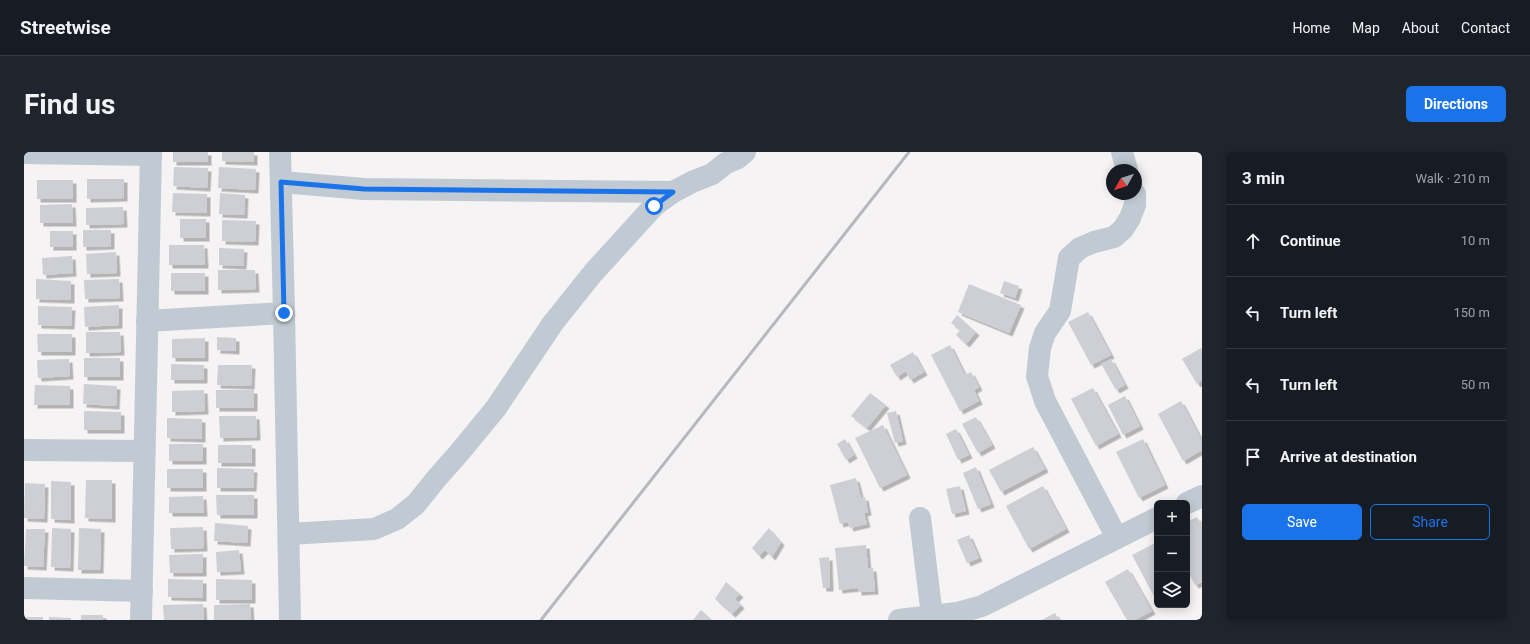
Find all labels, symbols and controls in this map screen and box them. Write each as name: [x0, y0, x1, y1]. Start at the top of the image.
text: Streetwise: [20, 16, 111, 39]
text: Home: [1292, 20, 1330, 36]
text: Map: [1352, 20, 1380, 36]
text: About: [1402, 20, 1439, 36]
text: Contact: [1461, 20, 1510, 36]
button: Directions: [1406, 86, 1506, 122]
text: Find us: [24, 88, 115, 121]
north arrow: [1106, 164, 1142, 200]
text: 3 min: [1242, 168, 1285, 188]
text: Walk · 210 m: [1415, 171, 1490, 186]
route start: [645, 197, 663, 215]
icon: ahead: [1242, 230, 1264, 252]
text: Continue: [1280, 232, 1341, 250]
text: 10 m: [1461, 233, 1490, 248]
icon: left: [1242, 302, 1264, 324]
route end: [275, 304, 293, 322]
text: Turn left: [1280, 304, 1337, 322]
text: 150 m: [1453, 305, 1490, 320]
icon: left: [1242, 374, 1264, 396]
text: Turn left: [1280, 376, 1337, 394]
text: 50 m: [1461, 377, 1490, 392]
icon: arrive: [1242, 446, 1264, 468]
text: Arrive at destination: [1280, 448, 1417, 466]
map controls: [1154, 500, 1190, 608]
button: +: [1154, 500, 1190, 536]
button: Save: [1242, 504, 1362, 540]
button: Share: [1370, 504, 1490, 540]
button: −: [1154, 536, 1190, 572]
button: layers: [1154, 572, 1190, 608]

